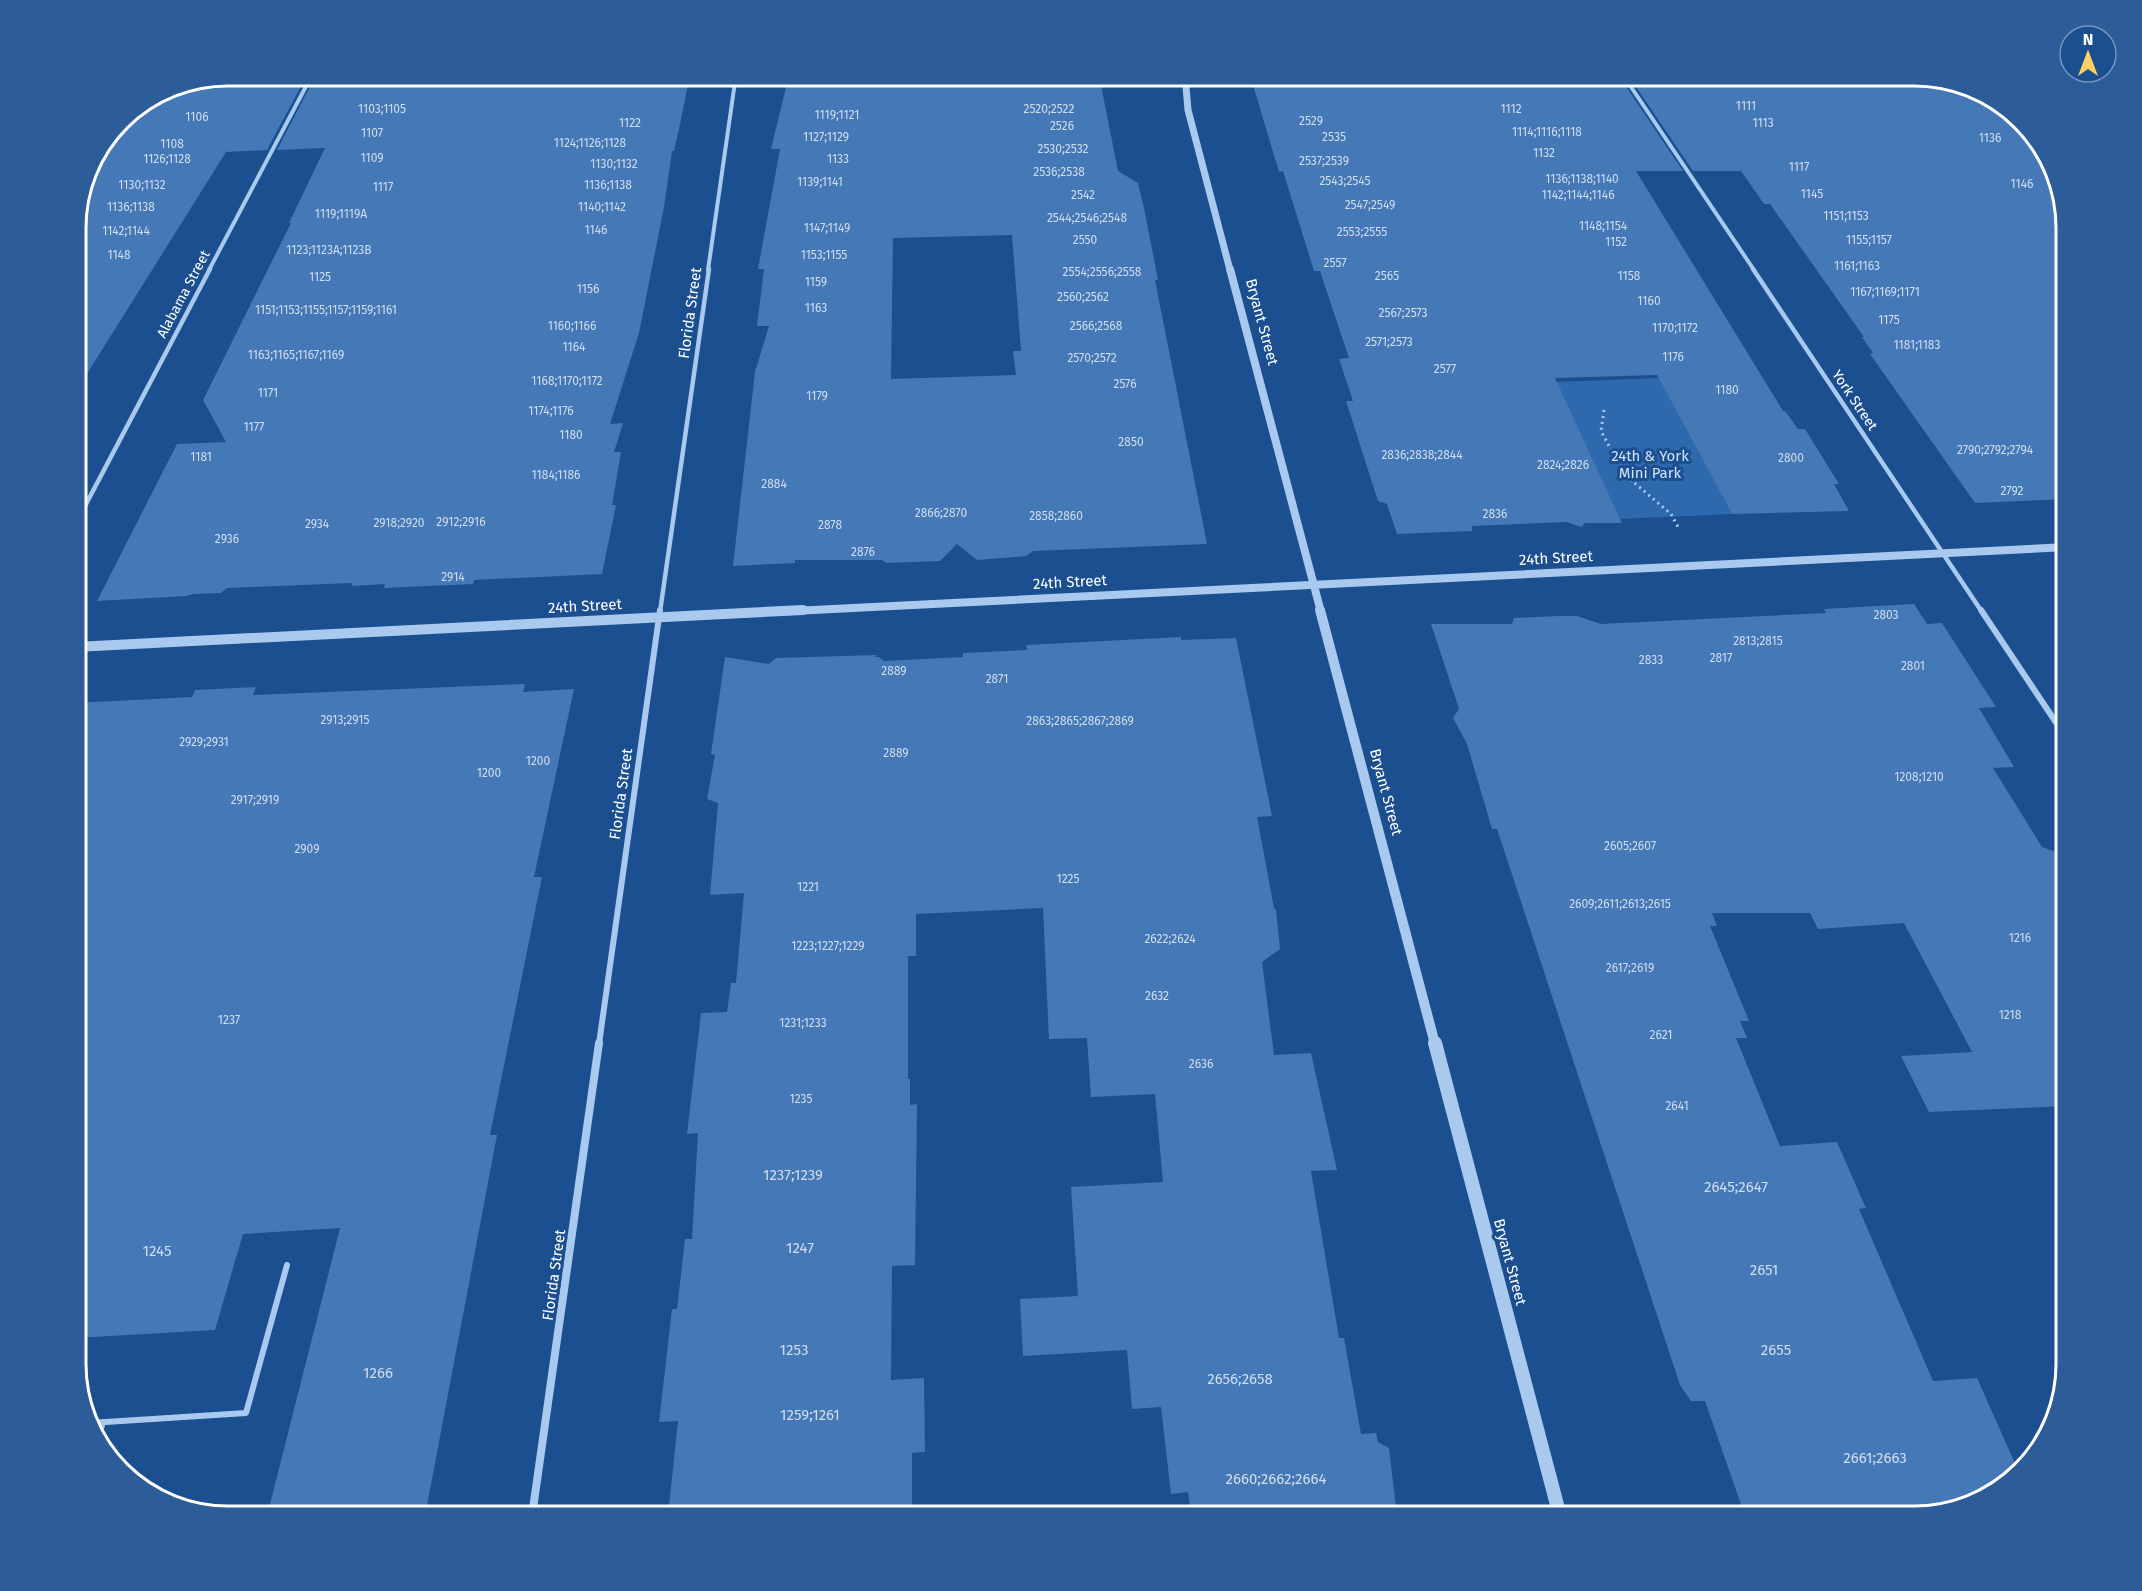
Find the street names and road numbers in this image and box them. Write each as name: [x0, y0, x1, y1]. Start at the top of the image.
street label: Alabama Street: [153, 247, 214, 341]
street label: Florida Street: [675, 266, 705, 360]
street label: Bryant Street: [1242, 277, 1282, 368]
street label: York Street: [1828, 367, 1882, 435]
street label: 24th Street: [1519, 547, 1594, 569]
street label: 24th Street: [1033, 571, 1108, 593]
street label: 24th Street: [548, 595, 623, 617]
street label: Florida Street: [606, 747, 636, 841]
street label: Bryant Street: [1366, 747, 1406, 838]
street label: Bryant Street: [1490, 1217, 1530, 1308]
street label: Florida Street: [539, 1228, 569, 1322]

